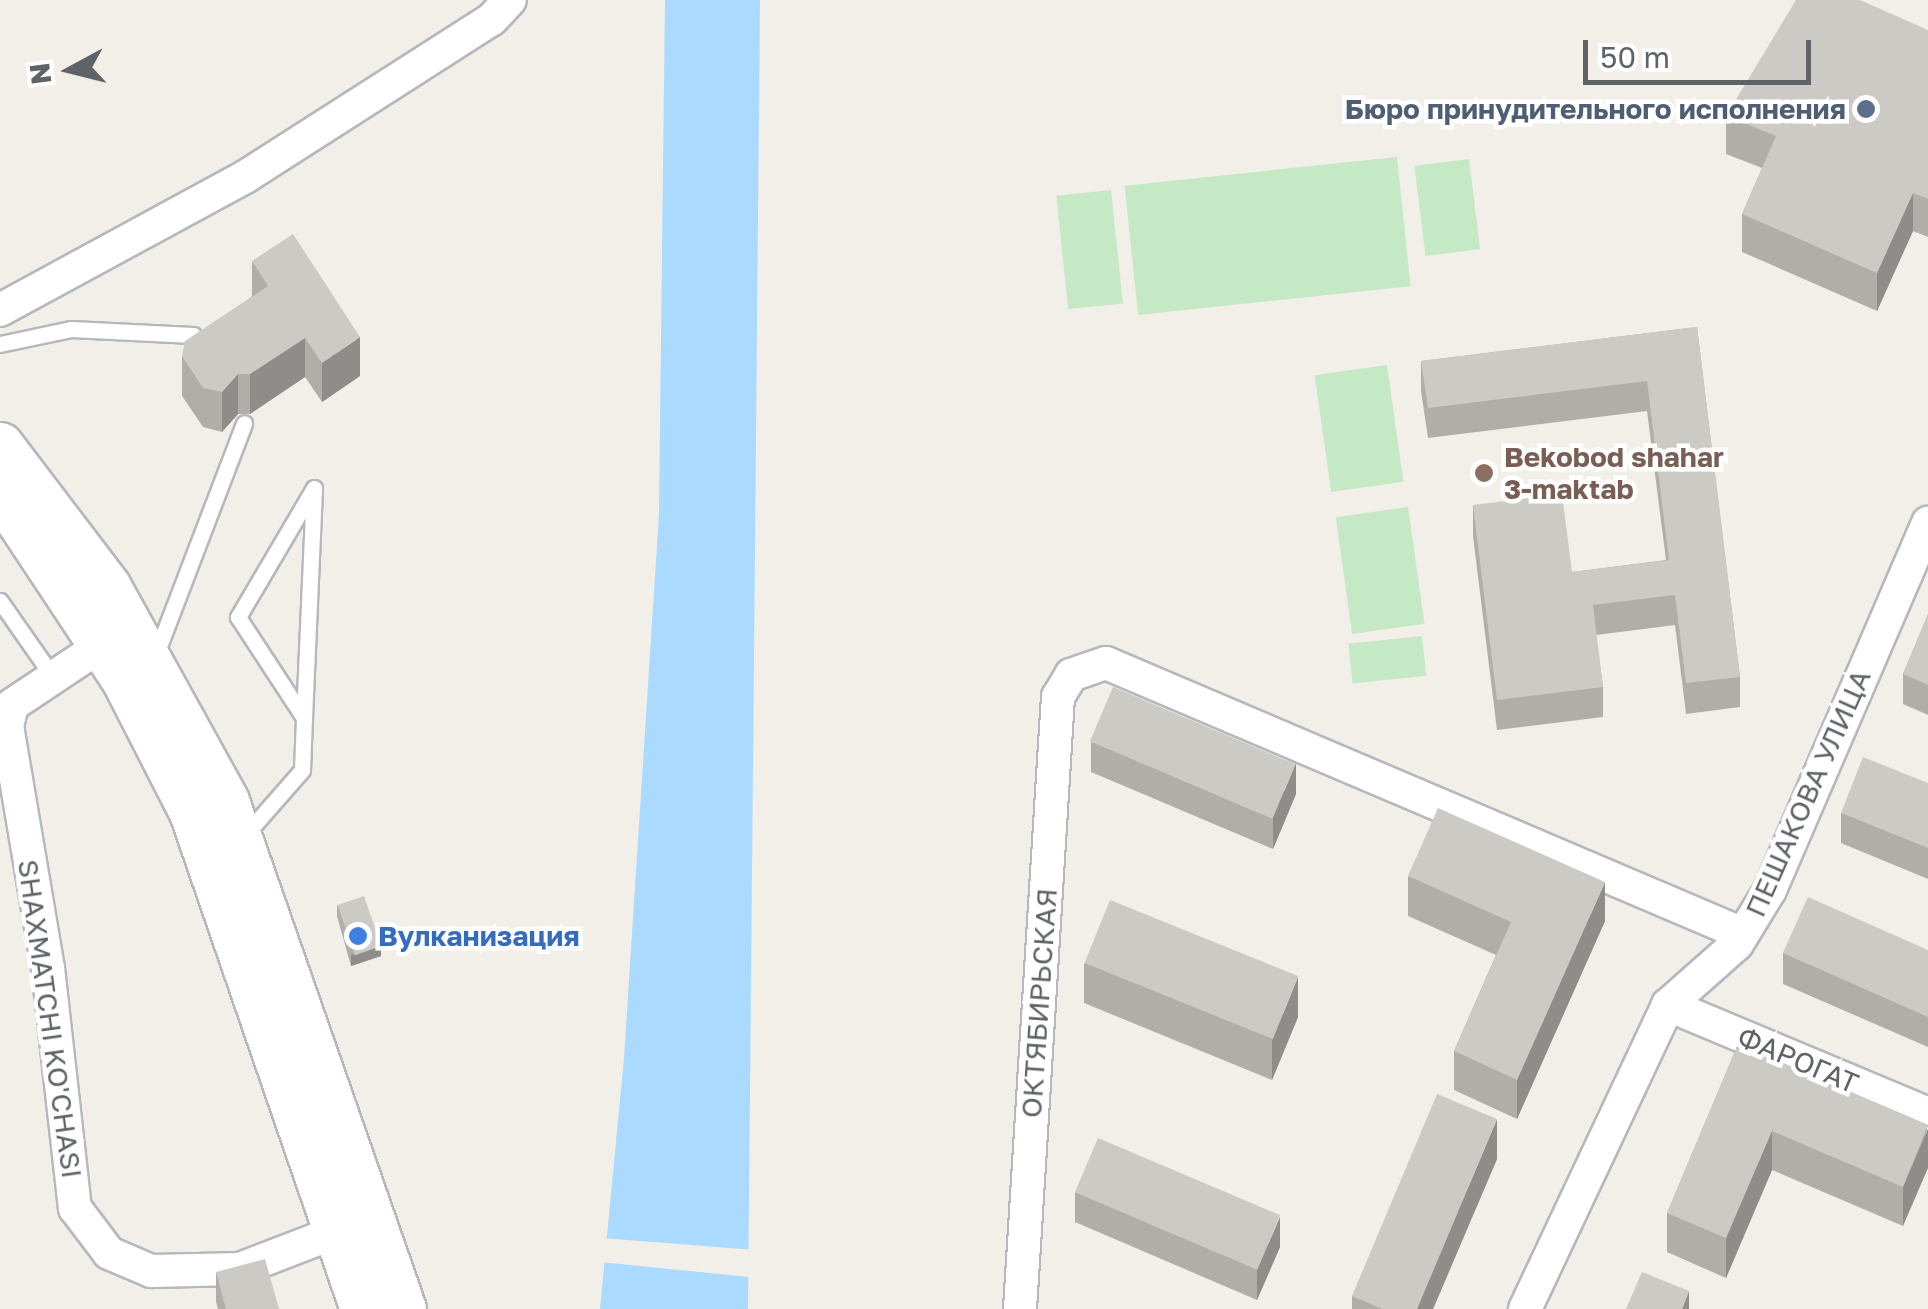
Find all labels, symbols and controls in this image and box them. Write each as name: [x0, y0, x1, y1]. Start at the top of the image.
north arrow: [20, 20, 120, 120]
scale bar: [1588, 20, 1816, 82]
text: 50 m: [1600, 39, 1670, 75]
text: N: [22, 61, 57, 86]
place label: Бюро принудительного исполнения: [1345, 92, 1846, 126]
marker: Бюро принудительного исполнения: [1855, 98, 1877, 120]
place label: Bekobod shahar 3-maktab: [1504, 440, 1724, 506]
marker: Bekobod shahar 3-maktab: [1473, 462, 1495, 484]
street label: ПЕШАКОВА УЛИЦА: [1738, 664, 1878, 922]
street label: SHAXMATCHI KO'CHASI: [11, 857, 89, 1181]
street label: ОКТЯБИРЬСКАЯ: [1014, 887, 1064, 1119]
place label: Вулканизация: [378, 919, 580, 953]
marker: Вулканизация: [347, 925, 369, 947]
street label: ФАРОГАТ: [1732, 1020, 1864, 1100]

